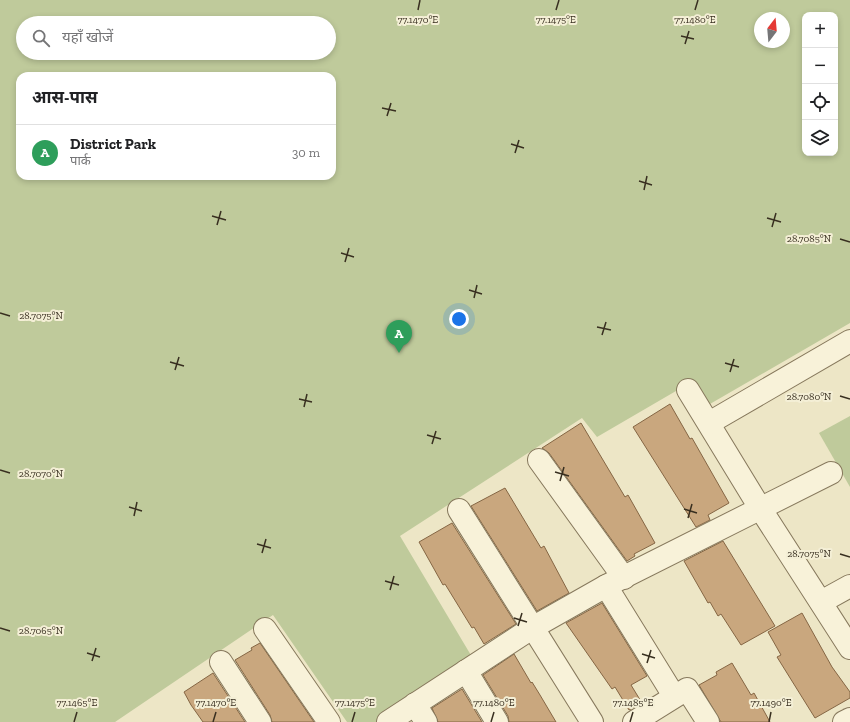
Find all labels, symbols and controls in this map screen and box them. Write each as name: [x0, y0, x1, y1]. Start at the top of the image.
north arrow: [754, 12, 790, 48]
map controls: [802, 12, 838, 156]
button: +: [802, 12, 838, 48]
text: 77.1470°E: [398, 14, 438, 26]
text: 77.1475°E: [536, 14, 576, 26]
text: 77.1480°E: [674, 14, 716, 26]
search box: [16, 16, 336, 60]
icon: search: [30, 27, 52, 49]
text: यहाँ खोजें: [62, 28, 113, 46]
button: −: [802, 48, 838, 84]
button: locate: [802, 84, 838, 120]
text: आस-पास: [32, 87, 97, 107]
button: layers: [802, 120, 838, 156]
text: District Park: [70, 135, 156, 153]
text: A: [41, 145, 49, 160]
text: 30 m: [292, 145, 320, 160]
text: पार्क: [70, 153, 91, 168]
text: 28.7085°N: [787, 233, 832, 245]
your location: [449, 309, 469, 329]
text: 28.7075°N: [19, 310, 63, 322]
pin: A: [386, 320, 412, 353]
text: 28.7080°N: [787, 391, 832, 403]
text: 28.7070°N: [19, 468, 64, 480]
text: 28.7075°N: [787, 548, 831, 560]
text: 28.7065°N: [19, 625, 64, 637]
text: 77.1465°E: [57, 697, 97, 709]
text: 77.1470°E: [196, 697, 236, 709]
text: 77.1475°E: [335, 697, 375, 709]
text: 77.1480°E: [473, 697, 515, 709]
text: 77.1485°E: [613, 697, 653, 709]
text: 77.1490°E: [750, 697, 792, 709]

